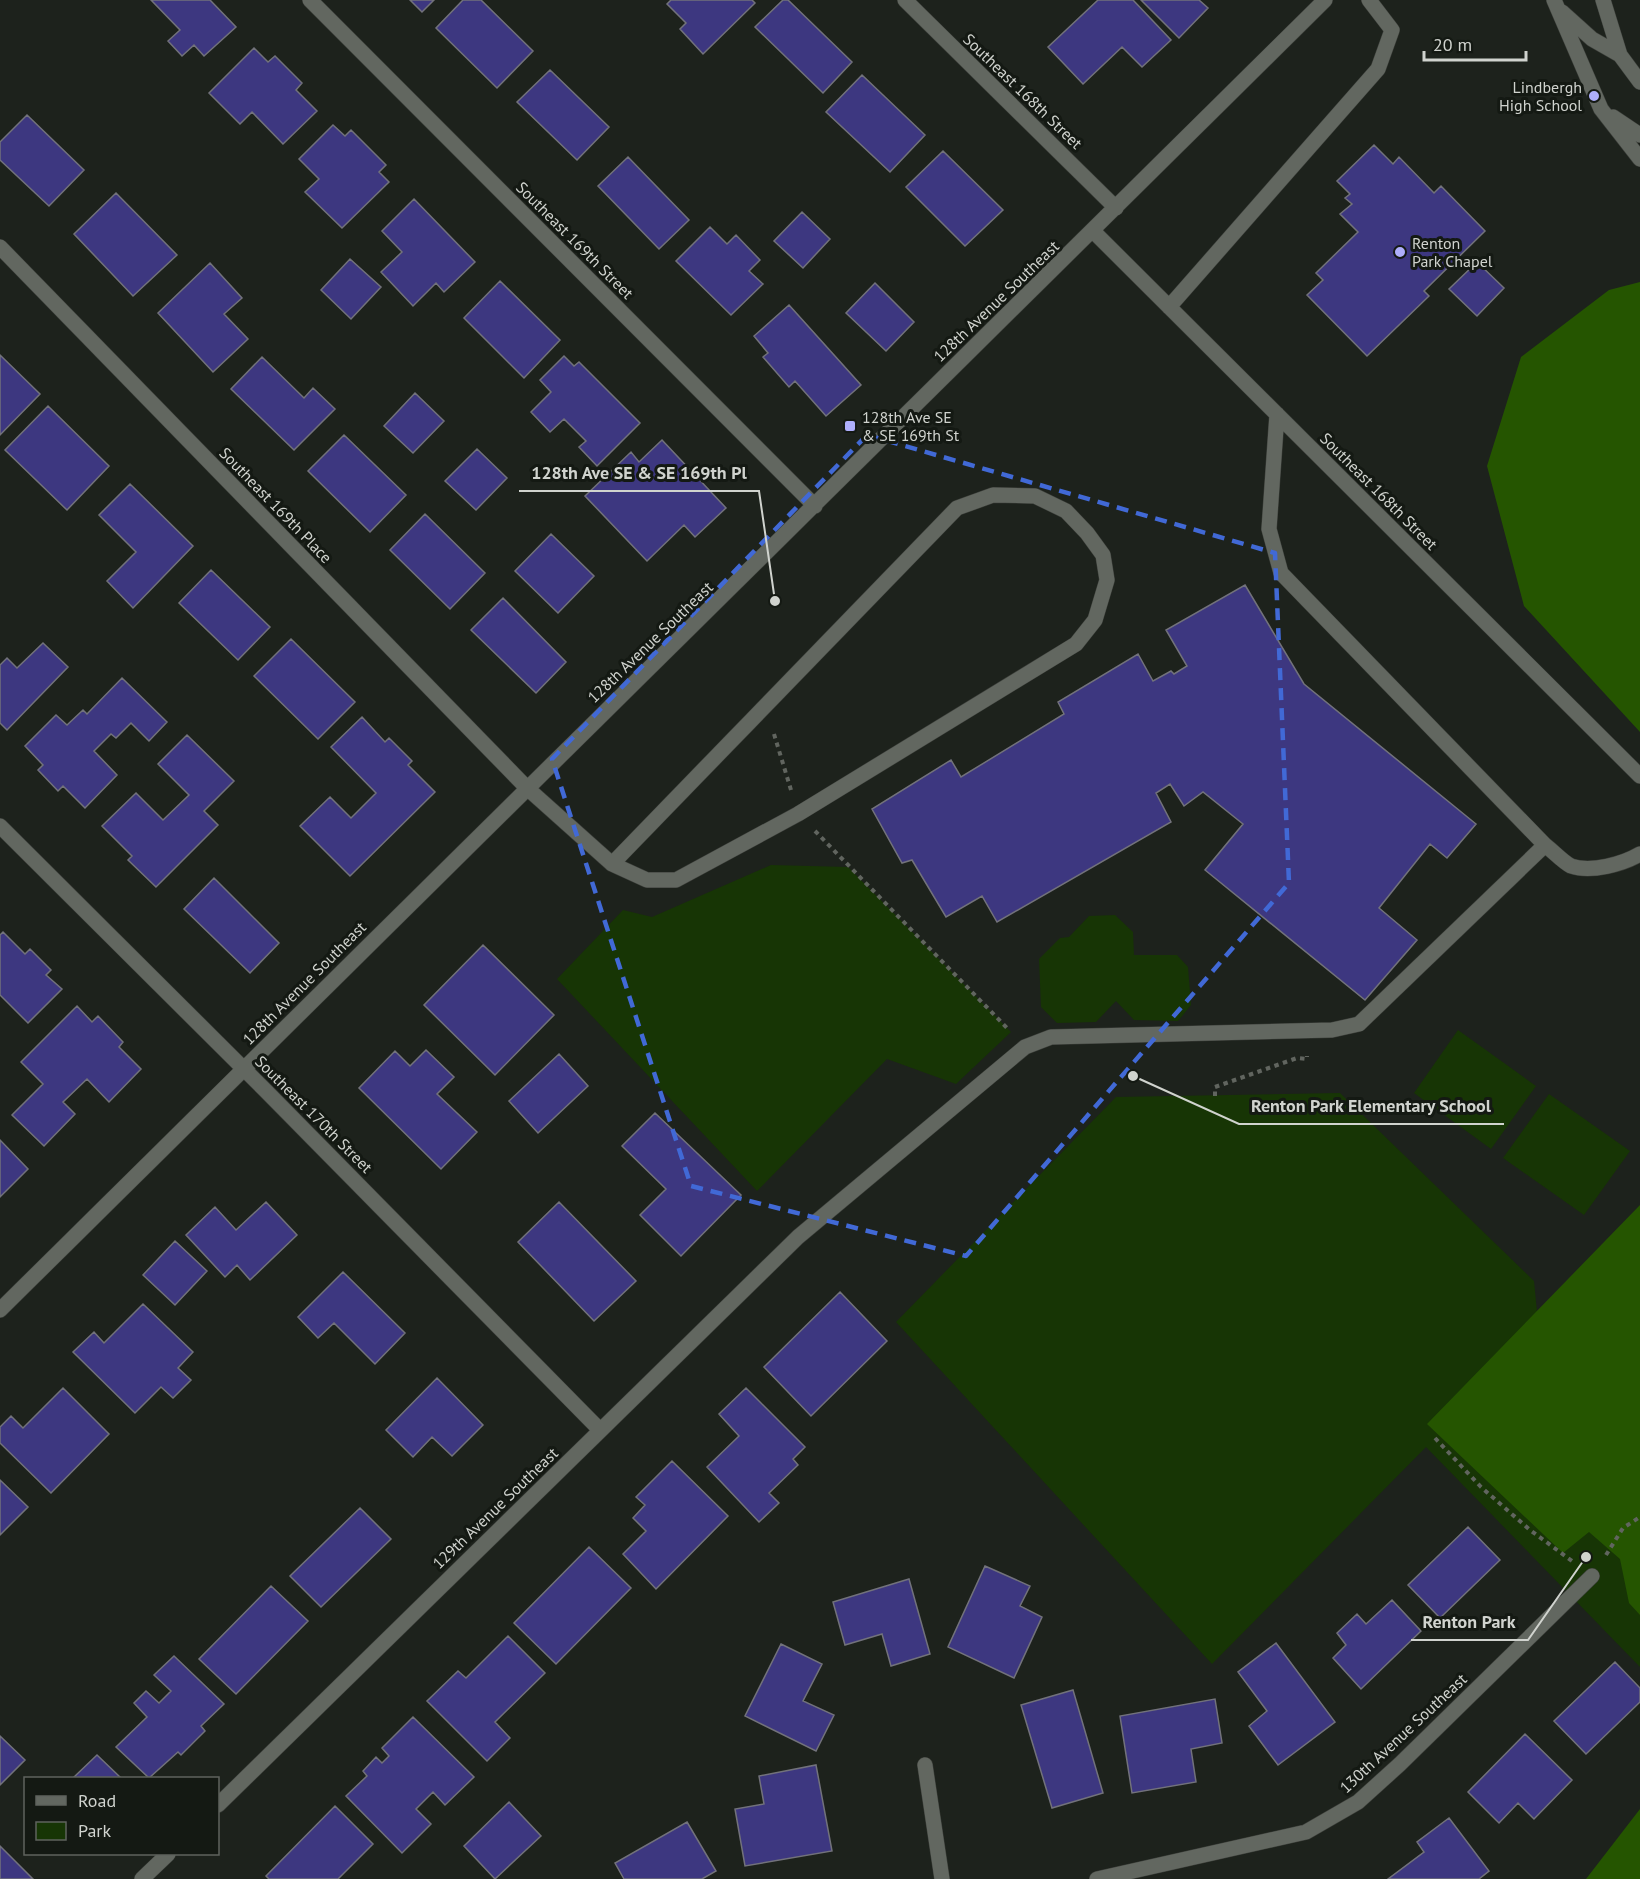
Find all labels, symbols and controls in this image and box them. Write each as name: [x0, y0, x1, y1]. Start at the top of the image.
scale bar: [1424, 24, 1526, 62]
street label: Southeast 168th Street: [959, 29, 1087, 153]
text: 20 m: [1433, 33, 1472, 56]
place label: Lindbergh High School: [1499, 77, 1582, 115]
marker: Lindbergh High School: [1587, 89, 1601, 103]
street label: Southeast 169th Street: [512, 177, 638, 303]
place label: Renton Park Chapel: [1412, 233, 1493, 271]
street label: 128th Avenue Southeast: [929, 236, 1063, 366]
marker: Renton Park Chapel: [1393, 245, 1407, 259]
place label: 128th Ave SE & SE 169th St: [862, 407, 960, 445]
marker: 128th Ave SE & SE 169th St: [843, 419, 857, 433]
street label: Southeast 168th Street: [1316, 428, 1442, 554]
street label: Southeast 169th Place: [215, 443, 337, 567]
callout: 128th Ave SE & SE 169th Pl: [519, 455, 759, 491]
text: 128th Ave SE & SE 169th Pl: [531, 461, 748, 484]
street label: 128th Avenue Southeast: [583, 577, 717, 707]
street label: 128th Avenue Southeast: [238, 917, 370, 1049]
street label: Southeast 170th Street: [251, 1051, 377, 1177]
callout: Renton Park Elementary School: [1239, 1088, 1504, 1124]
text: Renton Park Elementary School: [1251, 1094, 1492, 1117]
street label: 129th Avenue Southeast: [428, 1443, 562, 1573]
callout: Renton Park: [1411, 1604, 1528, 1640]
text: Renton Park: [1422, 1610, 1516, 1633]
street label: 130th Avenue Southeast: [1335, 1669, 1471, 1797]
legend: [24, 1777, 219, 1855]
text: Road: [78, 1789, 116, 1812]
text: Park: [78, 1819, 111, 1842]

